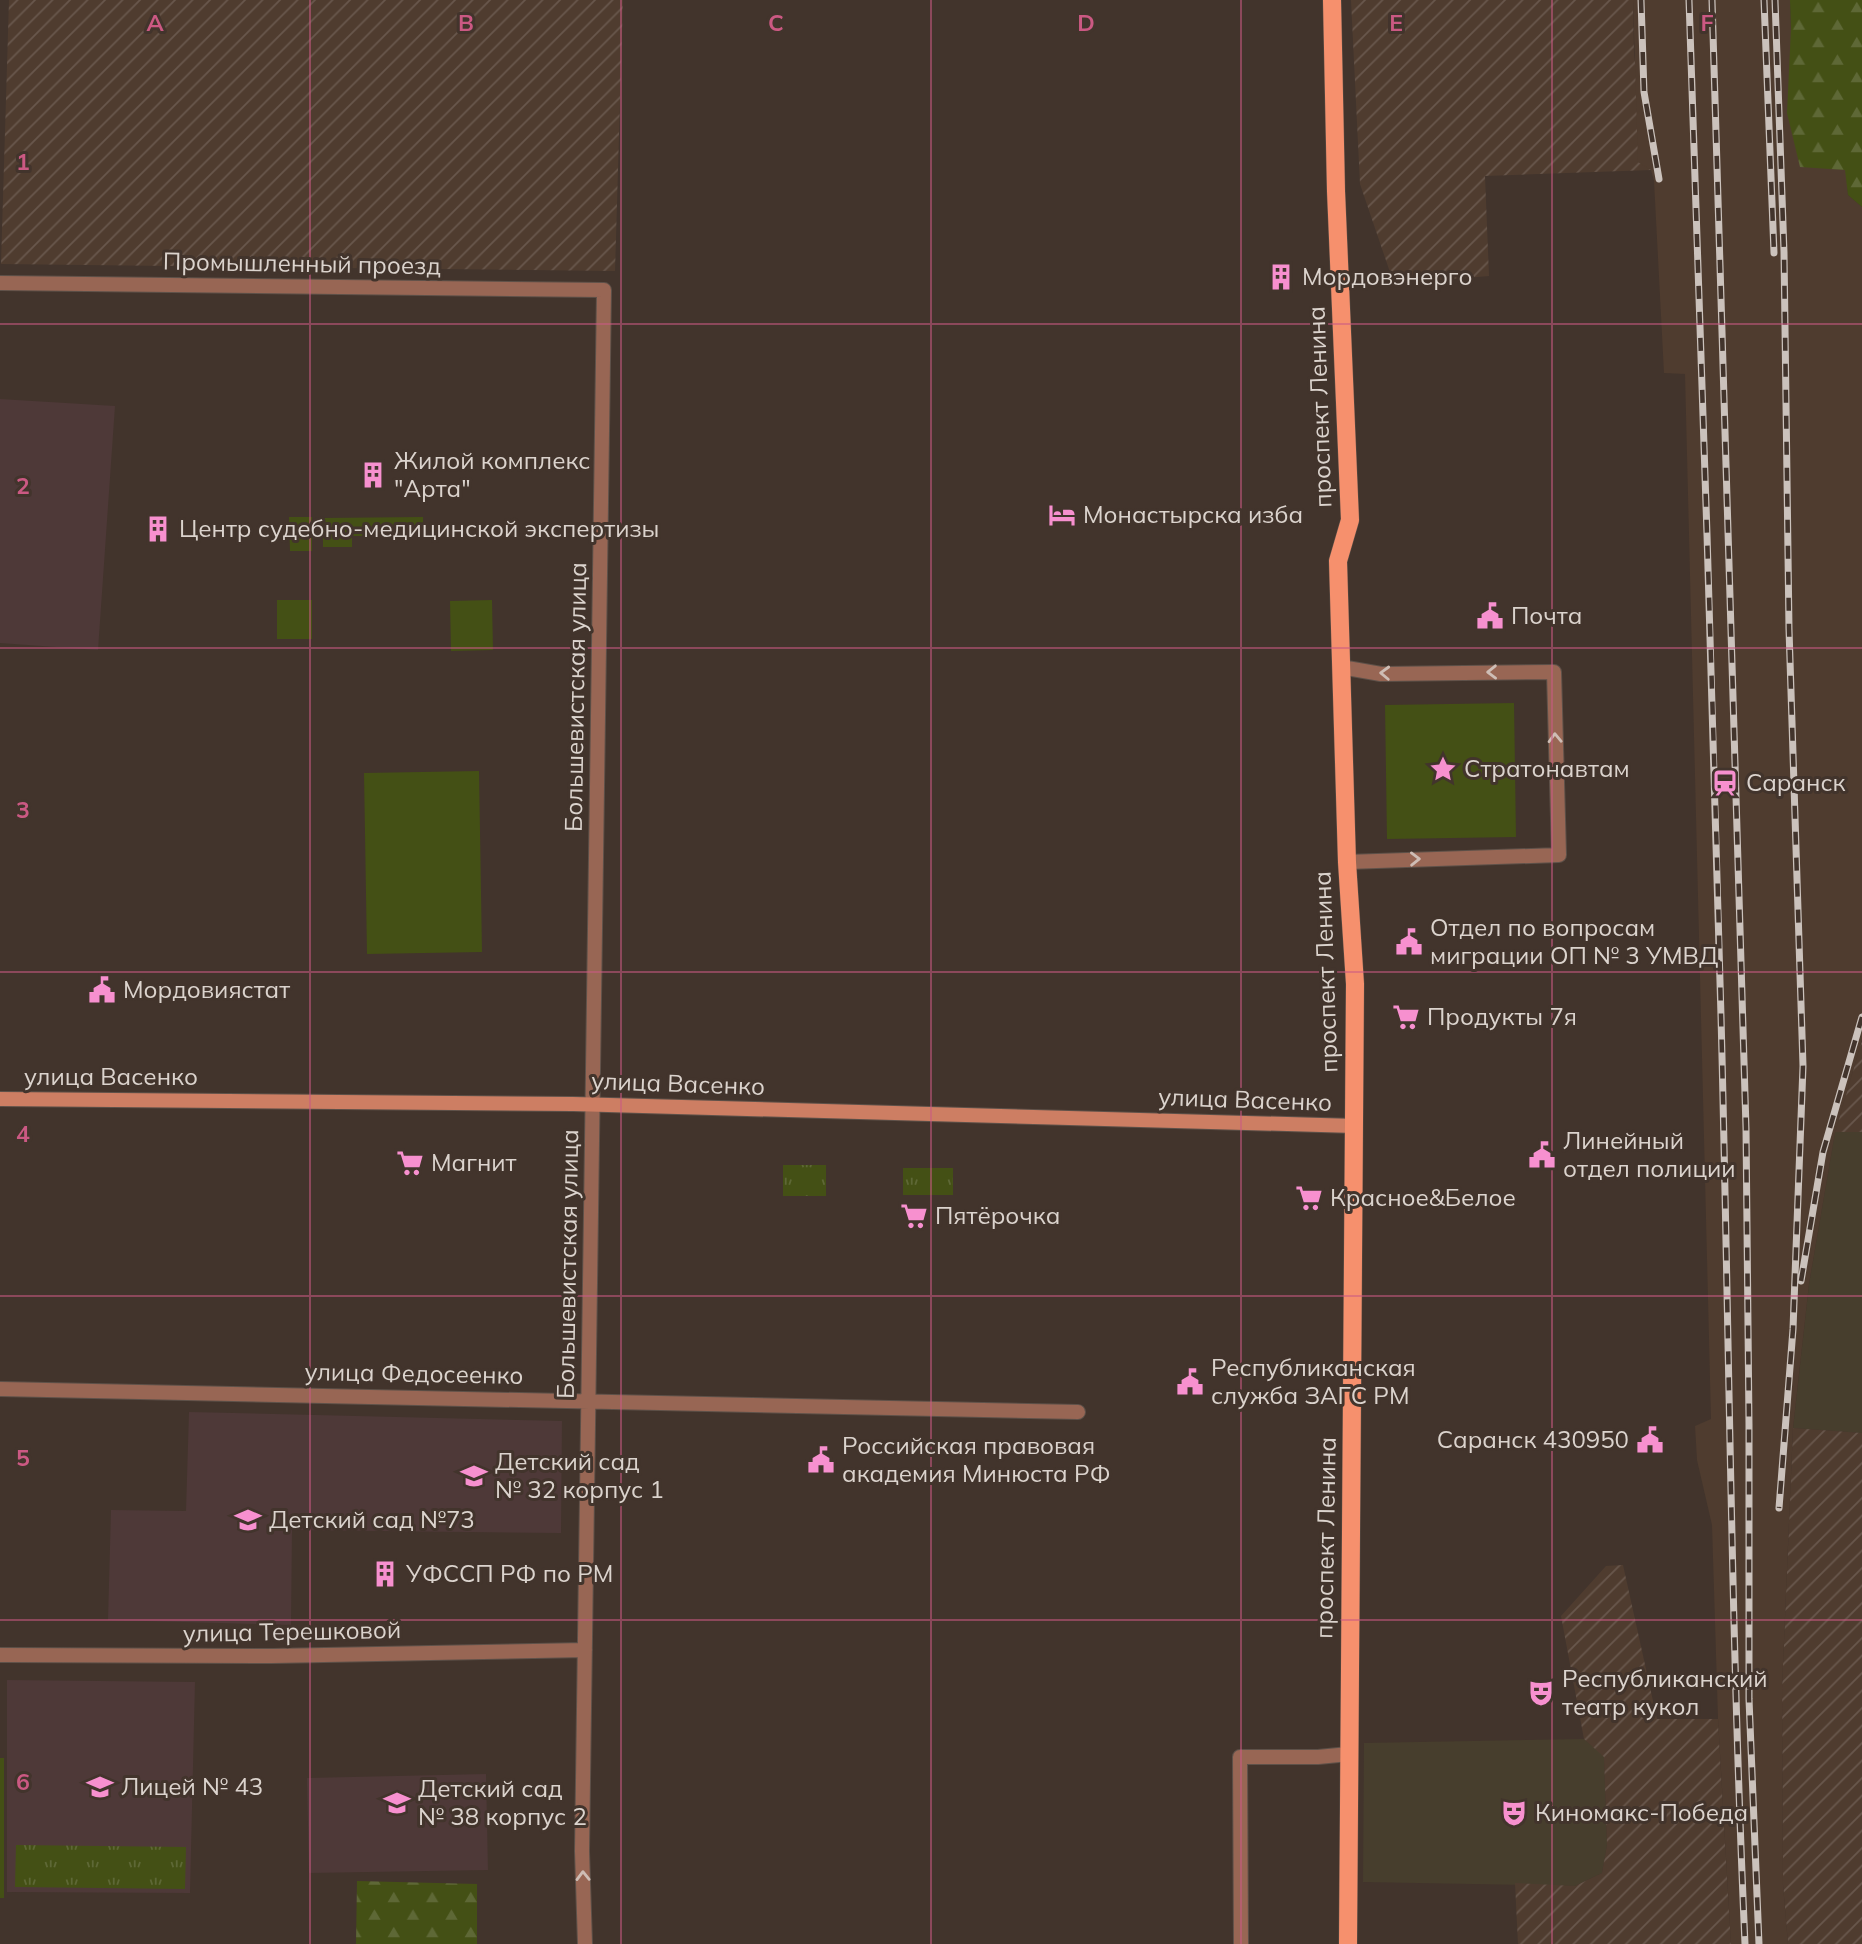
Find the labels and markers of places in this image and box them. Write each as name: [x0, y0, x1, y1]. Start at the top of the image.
place label: Мордовэнерго: [1302, 261, 1473, 291]
building icon: Мордовэнерго: [1266, 262, 1296, 292]
place label: Жилой комплекс "Арта": [394, 445, 590, 503]
building icon: Жилой комплекс "Арта": [358, 460, 388, 490]
place label: Монастырска изба: [1083, 499, 1303, 529]
hotel icon: Монастырска изба: [1047, 500, 1077, 530]
place label: Центр судебно-медицинской экспертизы: [179, 513, 659, 543]
building icon: Центр судебно-медицинской экспертизы: [143, 514, 173, 544]
place label: Почта: [1511, 600, 1582, 630]
public building icon: Почта: [1475, 601, 1505, 631]
place label: Стратонавтам: [1464, 753, 1630, 783]
place icon: Стратонавтам: [1428, 754, 1458, 784]
place label: Саранск: [1746, 767, 1846, 797]
station icon: Саранск: [1710, 768, 1740, 798]
place label: Отдел по вопросам миграции ОП № 3 УМВД: [1430, 912, 1718, 970]
public building icon: Отдел по вопросам миграции ОП № 3 УМВД: [1394, 927, 1424, 957]
place label: Мордовиястат: [123, 974, 290, 1004]
public building icon: Мордовиястат: [87, 975, 117, 1005]
place label: Продукты 7я: [1427, 1001, 1577, 1031]
supermarket icon: Продукты 7я: [1391, 1002, 1421, 1032]
place label: Линейный отдел полиции: [1563, 1125, 1736, 1183]
public building icon: Линейный отдел полиции: [1527, 1140, 1557, 1170]
place label: Магнит: [431, 1147, 517, 1177]
supermarket icon: Магнит: [395, 1148, 425, 1178]
place label: Красное&Белое: [1330, 1182, 1516, 1212]
supermarket icon: Красное&Белое: [1294, 1183, 1324, 1213]
place label: Пятёрочка: [935, 1200, 1060, 1230]
supermarket icon: Пятёрочка: [899, 1201, 929, 1231]
place label: Республиканская служба ЗАГС РМ: [1211, 1352, 1416, 1410]
public building icon: Республиканская служба ЗАГС РМ: [1175, 1367, 1205, 1397]
place label: Саранск 430950: [1437, 1424, 1629, 1454]
public building icon: Саранск 430950: [1635, 1425, 1665, 1455]
place label: Российская правовая академия Минюста РФ: [842, 1430, 1110, 1488]
public building icon: Российская правовая академия Минюста РФ: [806, 1445, 836, 1475]
place label: Детский сад № 32 корпус 1: [495, 1446, 664, 1504]
school or university icon: Детский сад № 32 корпус 1: [459, 1461, 489, 1491]
place label: Детский сад №73: [269, 1504, 475, 1534]
school or university icon: Детский сад №73: [233, 1505, 263, 1535]
place label: УФССП РФ по РМ: [405, 1558, 613, 1588]
building icon: УФССП РФ по РМ: [370, 1559, 400, 1589]
place label: Республиканский театр кукол: [1562, 1663, 1768, 1721]
theatre icon: Республиканский театр кукол: [1526, 1678, 1556, 1708]
place label: Лицей № 43: [121, 1771, 263, 1801]
school or university icon: Лицей № 43: [85, 1772, 115, 1802]
place label: Детский сад № 38 корпус 2: [418, 1773, 587, 1831]
school or university icon: Детский сад № 38 корпус 2: [382, 1788, 412, 1818]
place label: Киномакс-Победа: [1535, 1797, 1748, 1827]
theatre icon: Киномакс-Победа: [1499, 1798, 1529, 1828]

